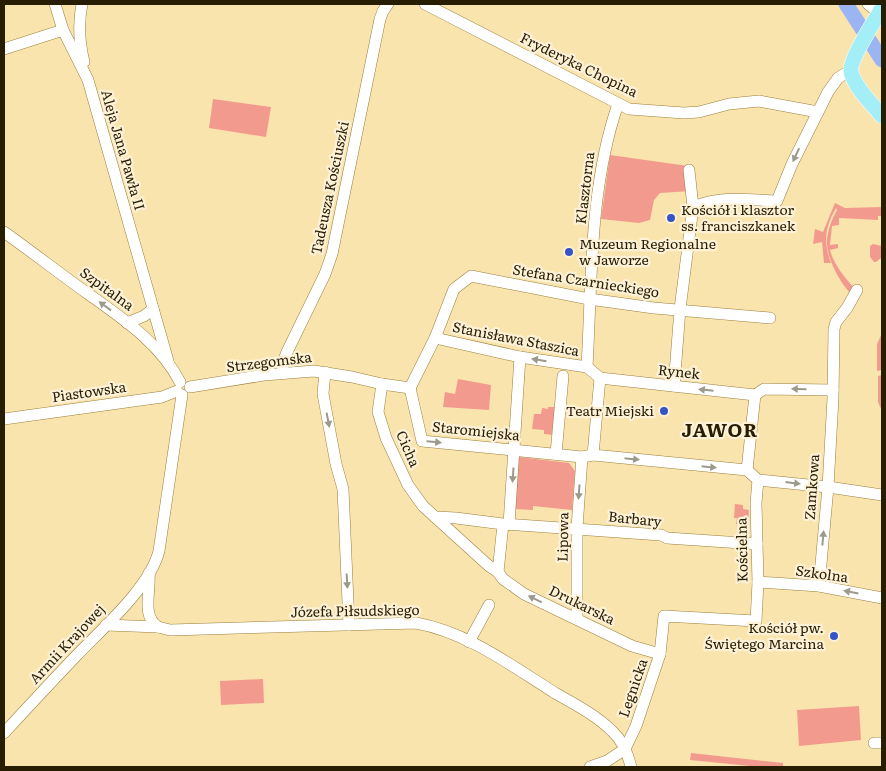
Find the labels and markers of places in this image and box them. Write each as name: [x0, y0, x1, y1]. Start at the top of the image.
place label: Kościół i klasztor ss. franciszkanek: [681, 199, 796, 235]
marker: Kościół i klasztor ss. franciszkanek: [665, 212, 677, 224]
place label: Muzeum Regionalne w Jaworze: [579, 233, 716, 269]
marker: Muzeum Regionalne w Jaworze: [563, 246, 575, 258]
place label: Teatr Miejski: [566, 400, 654, 420]
marker: Teatr Miejski: [658, 405, 670, 417]
place label: Kościół pw. Świętego Marcina: [705, 617, 824, 653]
marker: Kościół pw. Świętego Marcina: [828, 630, 840, 642]

